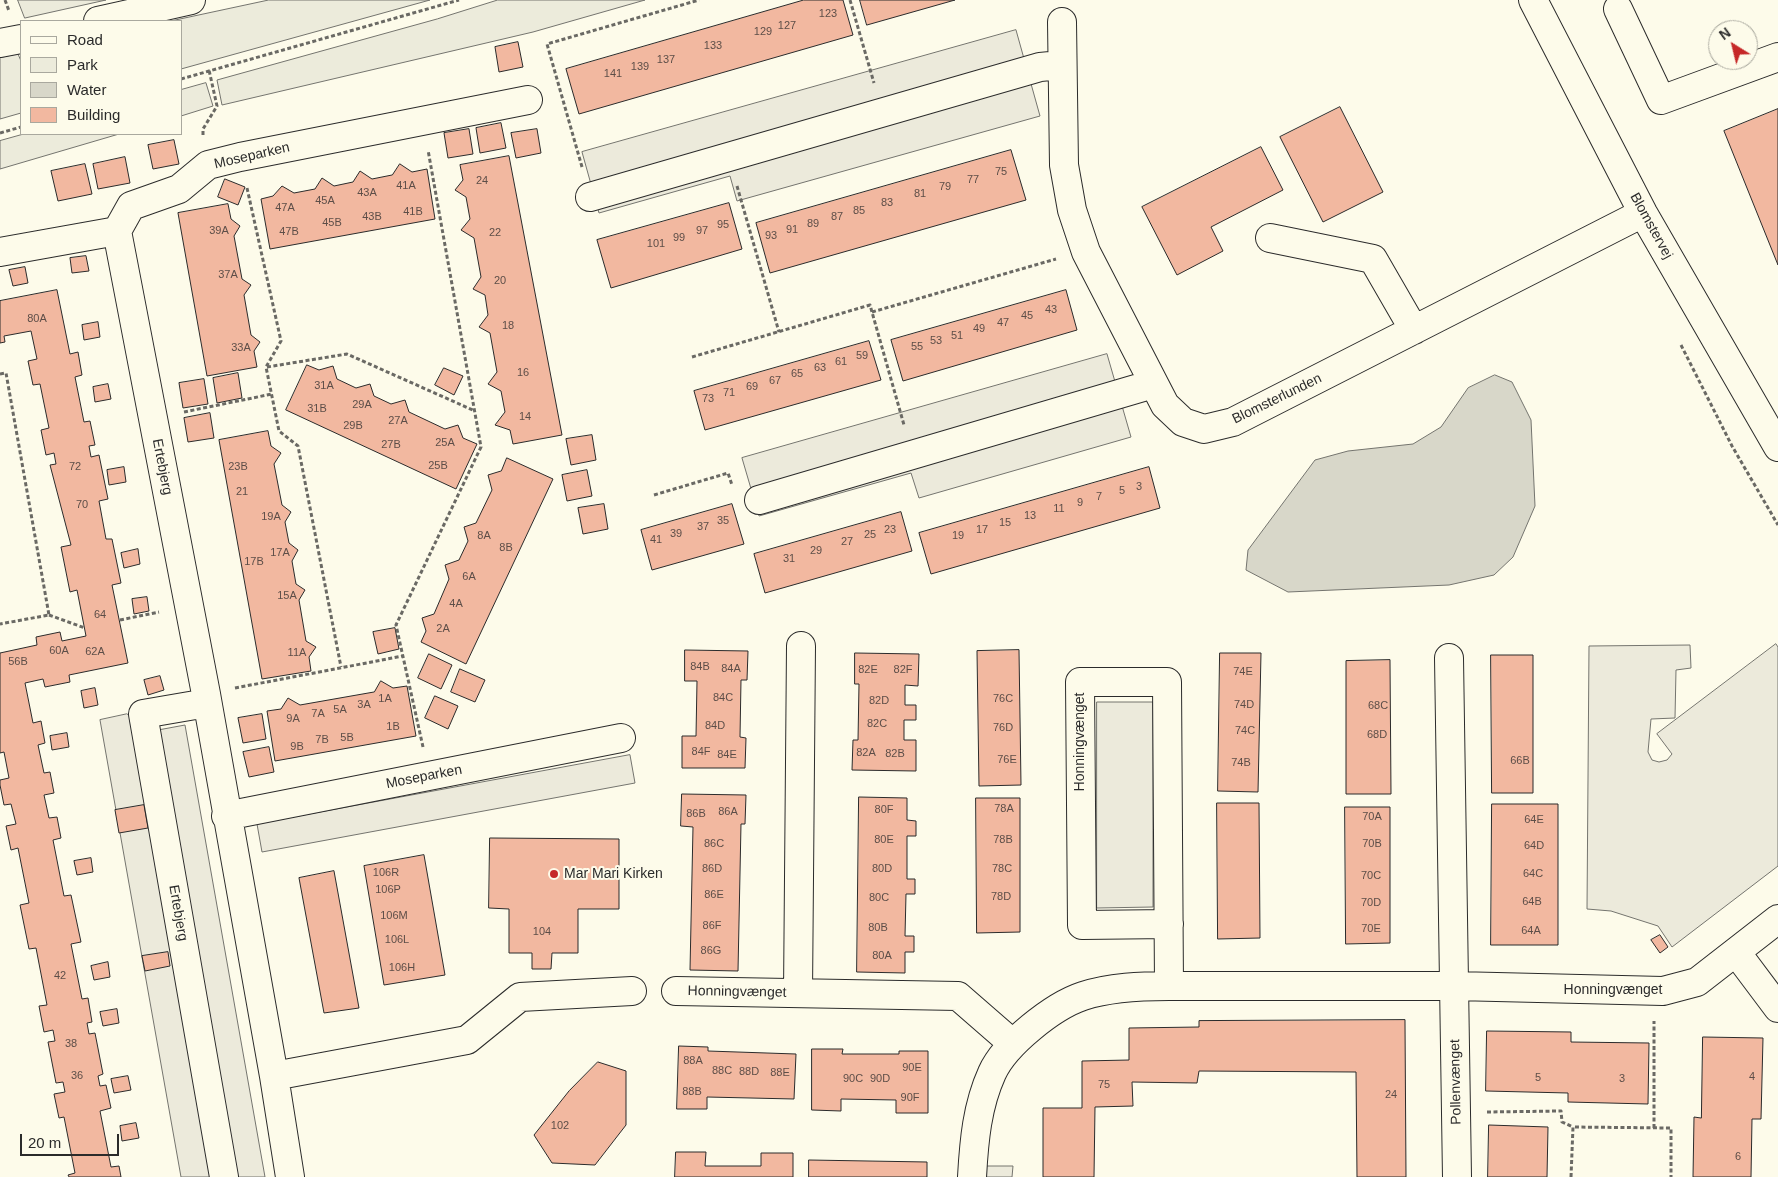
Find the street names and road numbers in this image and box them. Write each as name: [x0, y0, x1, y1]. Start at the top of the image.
street label: Moseparken: [213, 139, 291, 173]
street label: Blomstervej: [1626, 190, 1676, 262]
street label: Blomsterlunden: [1230, 370, 1324, 428]
street label: Ertebjerg: [148, 438, 176, 496]
street label: Honningvænget: [1072, 693, 1088, 791]
street label: Moseparken: [385, 761, 463, 793]
street label: Ertebjerg: [165, 884, 191, 942]
street label: Honningvænget: [1564, 982, 1662, 998]
street label: Honningvænget: [687, 983, 787, 1001]
street label: Pollenvænget: [1447, 1039, 1465, 1125]

